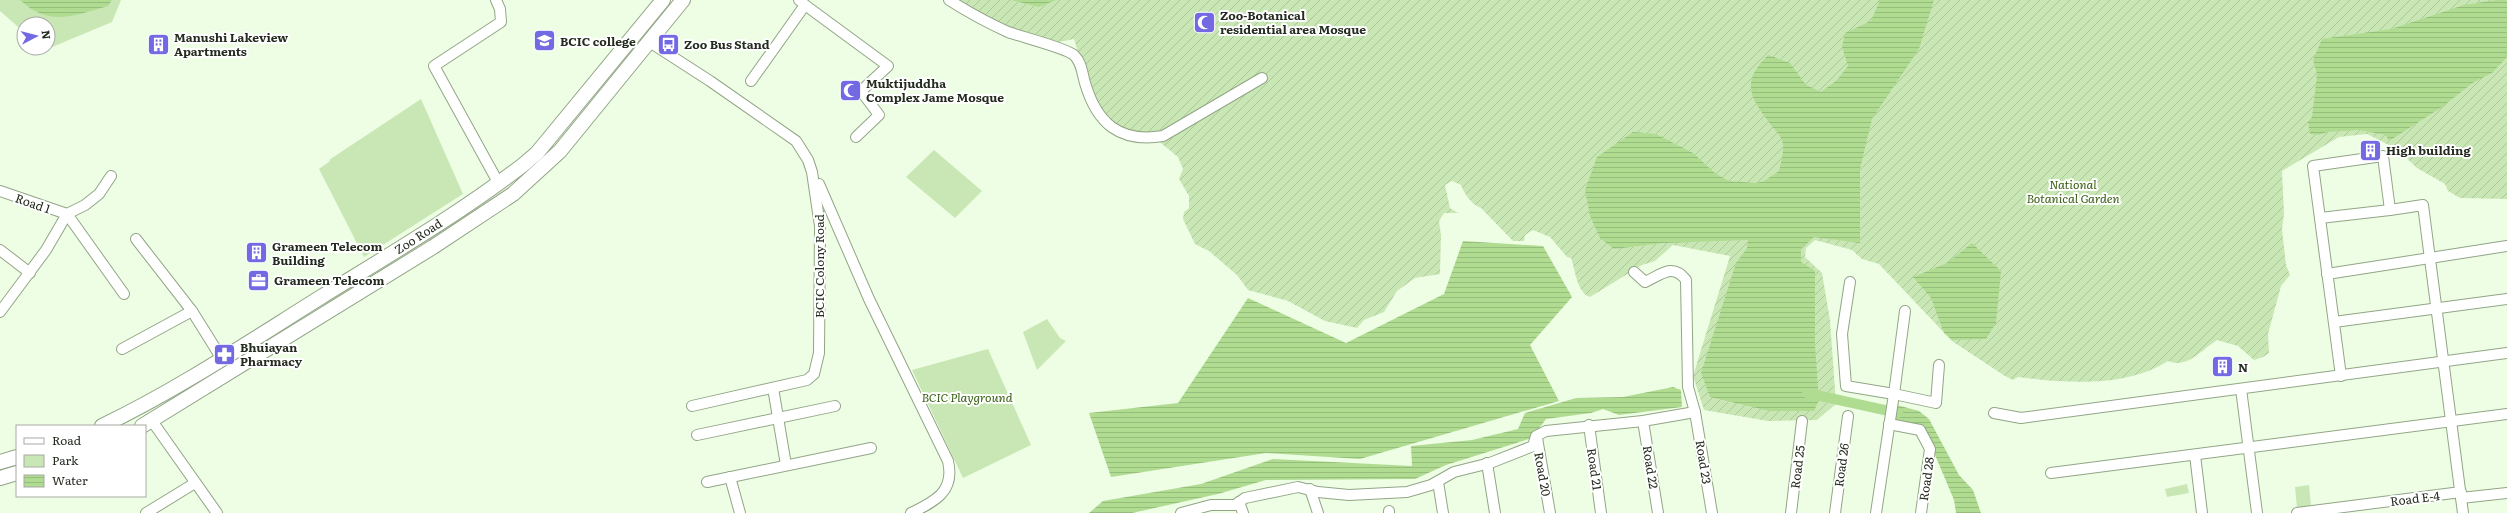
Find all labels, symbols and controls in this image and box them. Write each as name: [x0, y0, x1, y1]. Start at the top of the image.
place label: Zoo-Botanical residential area Mosque: [1220, 6, 1366, 38]
mosque icon: Zoo-Botanical residential area Mosque: [1192, 9, 1218, 35]
north arrow: [16, 16, 56, 56]
place label: Manushi Lakeview Apartments: [174, 28, 288, 60]
school or university icon: BCIC college: [532, 28, 558, 54]
text: N: [38, 29, 55, 40]
building icon: Manushi Lakeview Apartments: [146, 31, 172, 57]
bus stop icon: Zoo Bus Stand: [655, 31, 681, 57]
place label: BCIC college: [560, 32, 636, 50]
place label: Zoo Bus Stand: [684, 35, 770, 53]
place label: Muktijuddha Complex Jame Mosque: [866, 74, 1004, 106]
mosque icon: Muktijuddha Complex Jame Mosque: [837, 77, 863, 103]
building icon: High building: [2357, 137, 2383, 163]
place label: High building: [2386, 141, 2471, 159]
park label: National Botanical Garden: [2026, 175, 2120, 207]
street label: Road 1: [13, 189, 53, 217]
street label: BCIC Colony Road: [810, 213, 828, 318]
street label: Zoo Road: [391, 214, 446, 258]
place label: Grameen Telecom Building: [272, 237, 382, 269]
building icon: Grameen Telecom Building: [243, 240, 269, 266]
office icon: Grameen Telecom: [246, 267, 272, 293]
place label: Grameen Telecom: [274, 271, 384, 289]
place label: Bhuiayan Pharmacy: [240, 338, 303, 370]
pharmacy icon: Bhuiayan Pharmacy: [212, 341, 238, 367]
building icon: N: [2209, 354, 2235, 380]
place label: N: [2238, 358, 2248, 376]
park label: BCIC Playground: [921, 388, 1013, 406]
legend: [16, 425, 146, 497]
text: Road: [52, 431, 82, 449]
street label: Road 23: [1692, 439, 1716, 485]
street label: Road 26: [1829, 441, 1853, 488]
street label: Road 22: [1639, 444, 1663, 490]
street label: Road 25: [1785, 444, 1809, 490]
street label: Road 21: [1583, 447, 1607, 491]
text: Park: [52, 451, 79, 469]
street label: Road 20: [1530, 451, 1556, 498]
street label: Road 28: [1914, 455, 1938, 502]
text: Water: [52, 471, 88, 489]
street label: Road E-4: [2389, 486, 2441, 510]

